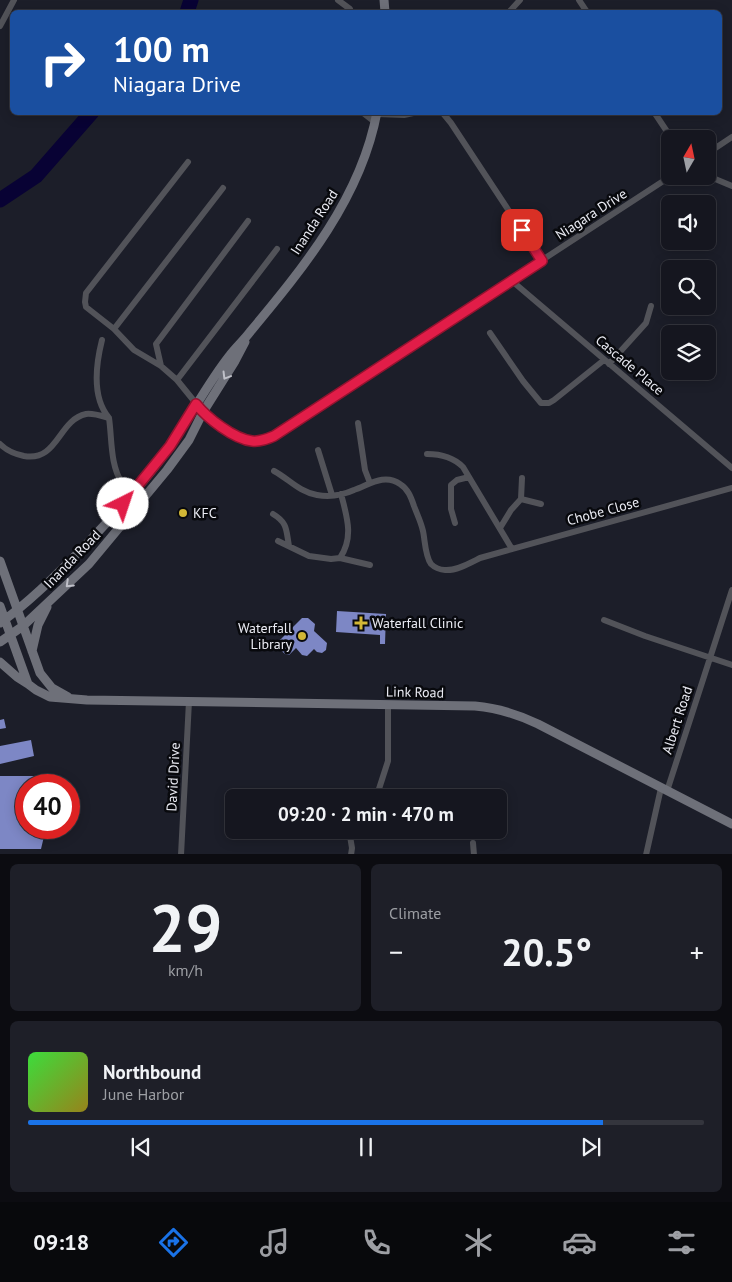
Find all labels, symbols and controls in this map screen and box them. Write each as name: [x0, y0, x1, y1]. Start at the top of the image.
text: 100 m: [113, 26, 210, 72]
icon: right: [30, 30, 95, 95]
text: Niagara Drive: [113, 70, 241, 98]
north arrow: [661, 130, 716, 185]
map controls: [661, 130, 716, 380]
street label: Niagara Drive: [552, 184, 630, 244]
street label: Inanda Road: [286, 186, 342, 258]
button: sound: [661, 195, 716, 250]
pin: [501, 209, 543, 251]
icon: arrive: [508, 216, 536, 244]
button: search: [661, 260, 716, 315]
button: layers: [661, 325, 716, 380]
street label: Cascade Place: [592, 331, 668, 399]
one-way arrow: [223, 371, 233, 380]
position arrow: [96, 477, 148, 529]
street label: Chobe Close: [565, 493, 641, 529]
place label: KFC: [193, 504, 217, 522]
marker: KFC: [177, 507, 189, 519]
street label: Inanda Road: [40, 526, 104, 592]
one-way arrow: [66, 578, 75, 587]
place label: Waterfall Clinic: [372, 614, 463, 632]
marker: Waterfall Clinic: [354, 616, 368, 630]
place label: Waterfall Library: [238, 619, 292, 653]
marker: Waterfall Library: [296, 630, 308, 642]
street label: Link Road: [386, 682, 444, 702]
street label: Albert Road: [658, 684, 696, 756]
street label: David Drive: [162, 742, 184, 812]
speed limit sign: 40: [15, 774, 80, 839]
text: 09:20 · 2 min · 470 m: [278, 802, 454, 826]
text: 29: [149, 885, 222, 969]
text: Climate: [389, 903, 441, 923]
text: 20.5°: [501, 927, 592, 976]
text: −: [389, 933, 403, 970]
text: +: [690, 933, 704, 970]
text: km/h: [168, 960, 203, 980]
text: Northbound: [103, 1060, 201, 1084]
text: June Harbor: [103, 1084, 184, 1104]
icon: previous: [127, 1133, 155, 1161]
icon: pause: [352, 1133, 380, 1161]
icon: next: [577, 1133, 605, 1161]
icon: directions: [156, 1225, 191, 1260]
icon: music: [257, 1225, 292, 1260]
icon: phone: [359, 1225, 394, 1260]
icon: climate: [461, 1225, 496, 1260]
icon: car: [562, 1225, 597, 1260]
icon: filters: [664, 1225, 699, 1260]
text: 09:18: [33, 1228, 89, 1256]

